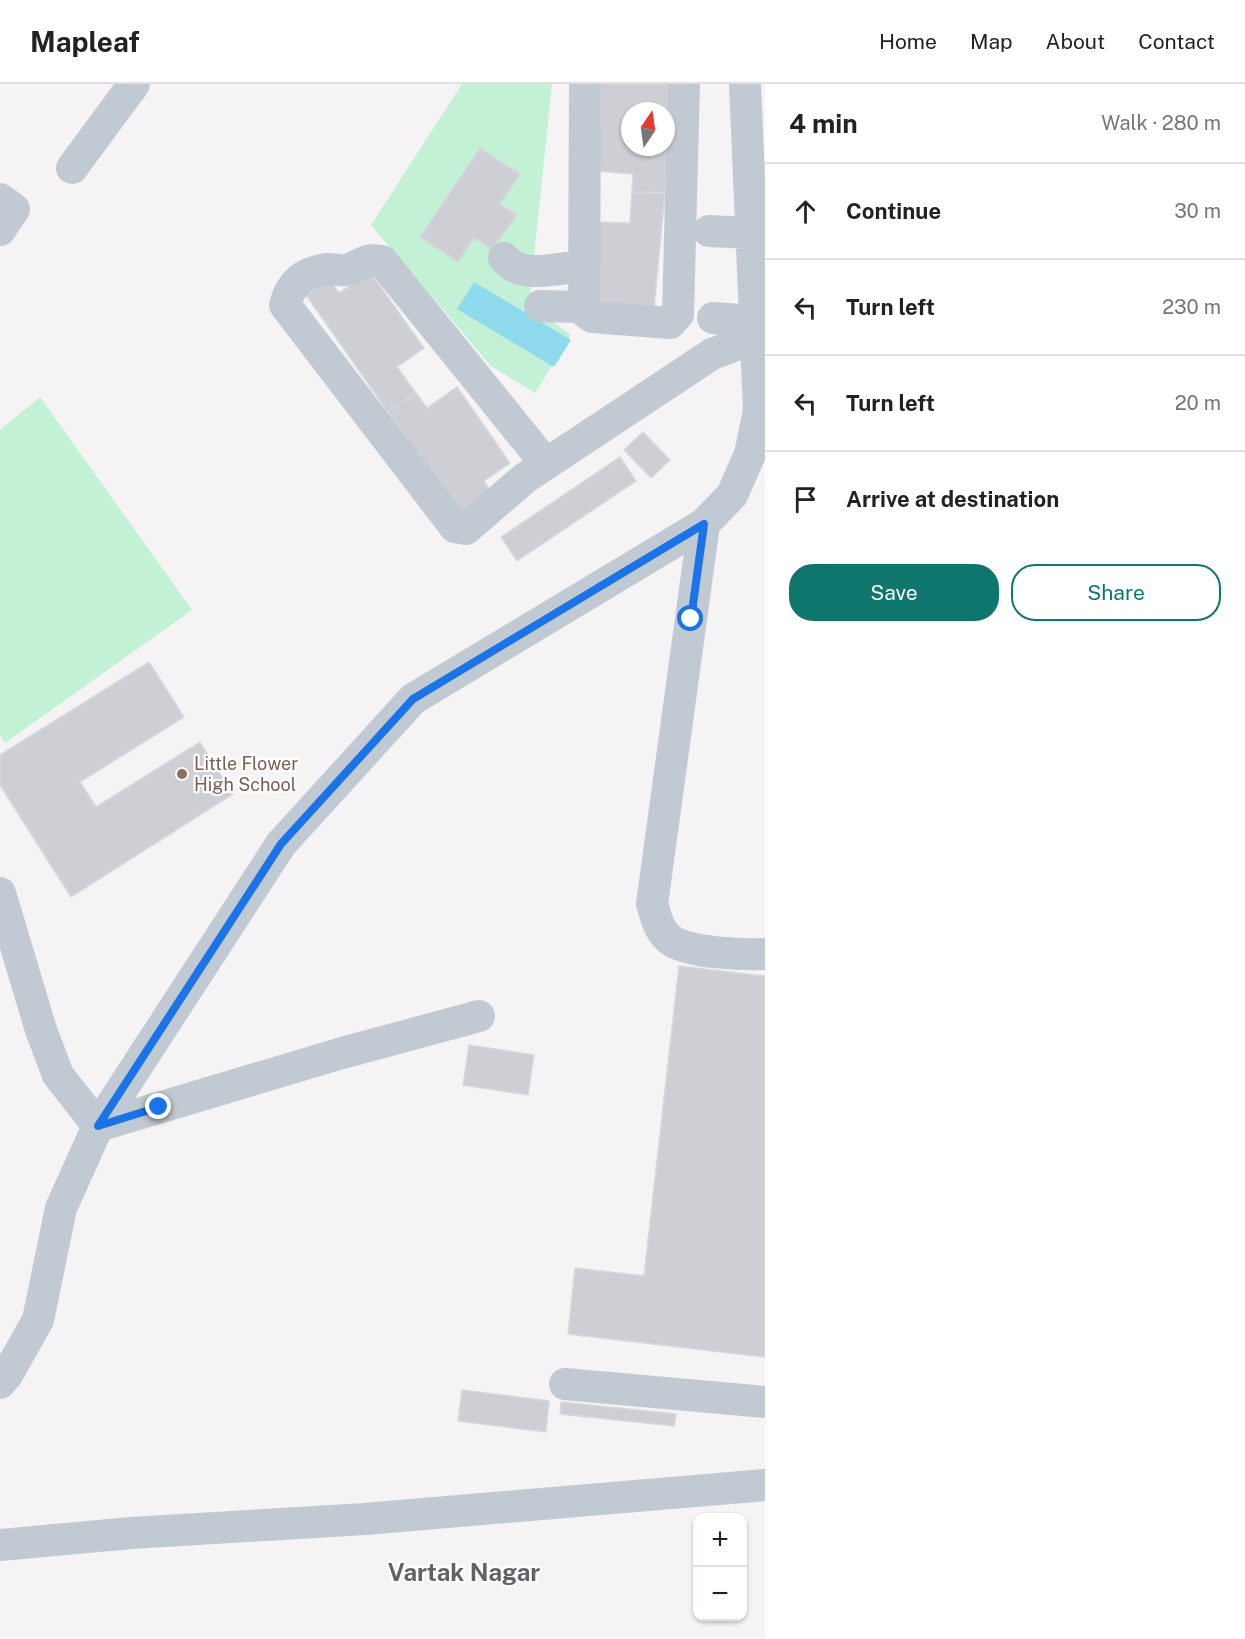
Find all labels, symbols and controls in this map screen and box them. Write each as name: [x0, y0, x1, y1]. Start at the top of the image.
text: Mapleaf: [30, 25, 140, 58]
text: Home: [879, 29, 937, 54]
text: Map: [970, 29, 1013, 54]
text: About: [1046, 29, 1105, 54]
text: Contact: [1138, 29, 1215, 54]
north arrow: [621, 102, 675, 156]
text: 4 min: [789, 108, 858, 139]
text: Walk · 280 m: [1101, 111, 1221, 135]
icon: ahead: [789, 195, 822, 228]
text: Continue: [846, 198, 941, 224]
text: 30 m: [1174, 199, 1221, 223]
icon: left: [789, 291, 822, 324]
text: Turn left: [846, 294, 935, 320]
text: 230 m: [1162, 295, 1221, 319]
icon: left: [789, 387, 822, 420]
text: Turn left: [846, 390, 935, 416]
text: 20 m: [1175, 391, 1221, 415]
icon: arrive: [789, 483, 822, 516]
text: Arrive at destination: [846, 486, 1059, 512]
button: Save: [789, 564, 999, 621]
button: Share: [1011, 564, 1221, 621]
route start: [677, 605, 703, 631]
place label: Little Flower High School: [194, 753, 298, 795]
marker: Little Flower High School: [175, 767, 189, 781]
route end: [145, 1093, 171, 1119]
map controls: [693, 1513, 747, 1621]
button: +: [693, 1513, 747, 1567]
district label: Vartak Nagar: [388, 1558, 540, 1586]
button: −: [693, 1567, 747, 1621]

